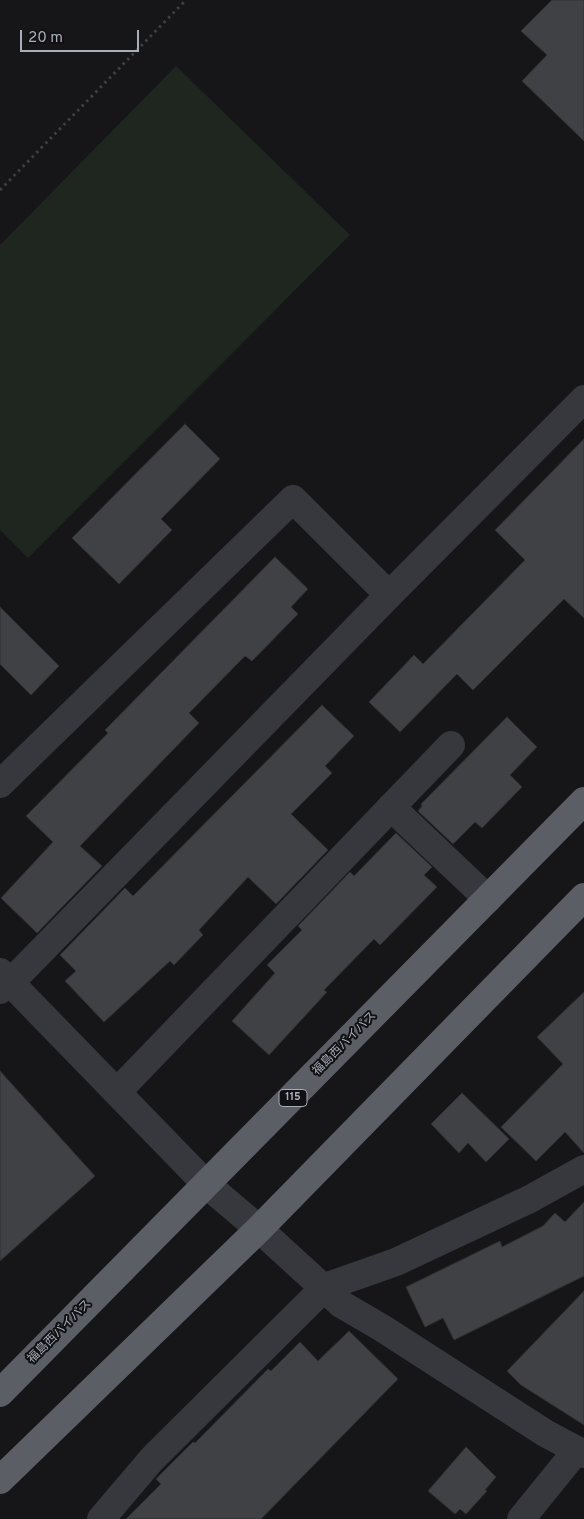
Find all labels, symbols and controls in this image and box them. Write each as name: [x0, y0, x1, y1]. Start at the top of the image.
scale bar: [22, 20, 141, 52]
text: 20 m: [28, 29, 63, 48]
street label: 福島西バイパス: [310, 1009, 380, 1079]
road number: 115: [279, 1090, 307, 1106]
street label: 福島西バイパス: [25, 1297, 95, 1367]

